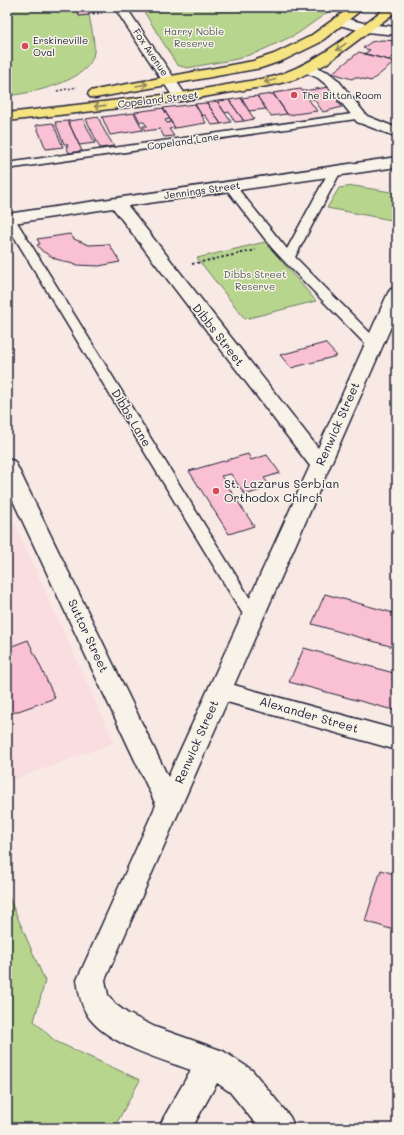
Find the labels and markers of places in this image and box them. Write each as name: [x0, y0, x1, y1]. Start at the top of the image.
place label: Erskineville Oval: [33, 33, 88, 59]
marker: Erskineville Oval: [20, 41, 30, 51]
place label: The Bitton Room: [302, 88, 382, 102]
marker: The Bitton Room: [289, 90, 299, 100]
place label: St. Lazarus Serbian Orthodox Chirch: [224, 475, 339, 505]
marker: St. Lazarus Serbian Orthodox Chirch: [211, 486, 221, 496]

